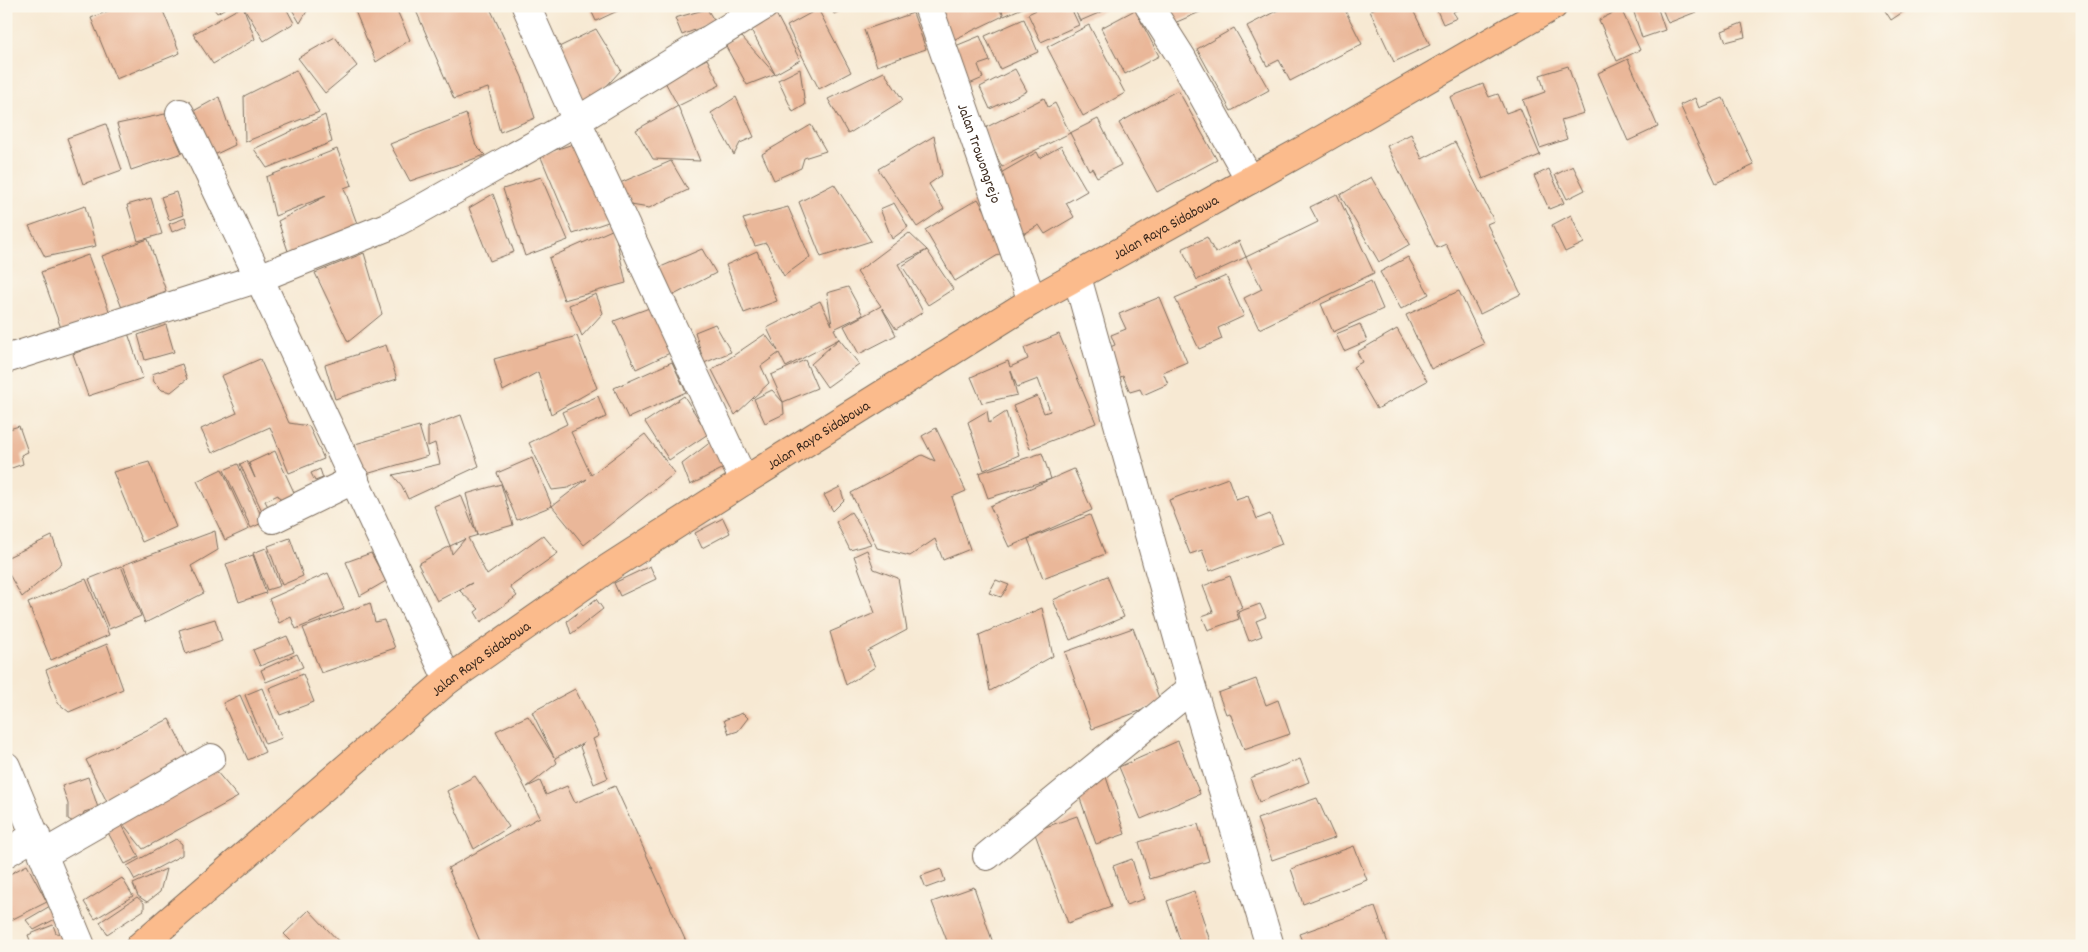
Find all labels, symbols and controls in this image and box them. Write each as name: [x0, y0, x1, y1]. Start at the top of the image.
street label: Jalan Trowongrejo: [950, 101, 1006, 207]
street label: Jalan Raya Sidabowa: [1110, 190, 1224, 267]
street label: Jalan Raya Sidabowa: [763, 395, 876, 477]
street label: Jalan Raya Sidabowa: [427, 616, 537, 703]

